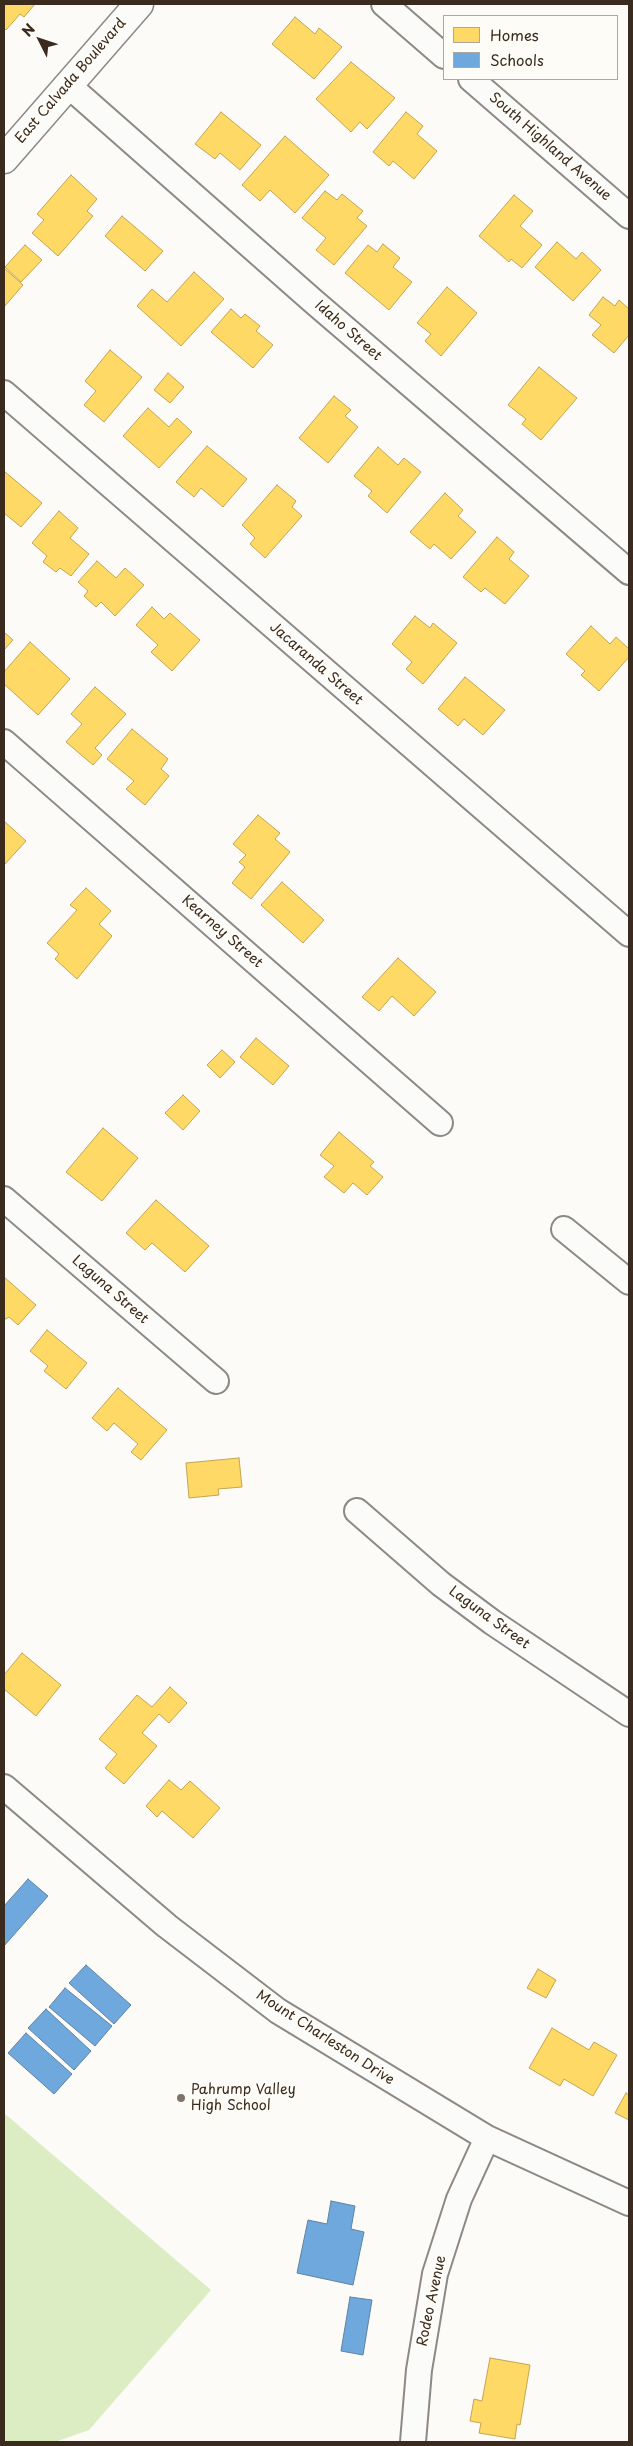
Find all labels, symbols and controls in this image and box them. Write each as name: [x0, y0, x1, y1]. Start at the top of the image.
street label: East Calvada Boulevard: [12, 15, 130, 147]
north arrow: [15, 15, 65, 65]
legend: [443, 15, 618, 80]
text: N: [17, 19, 40, 41]
text: Homes: [490, 23, 539, 46]
text: Schools: [490, 48, 544, 71]
street label: South Highland Avenue: [486, 89, 614, 205]
street label: Idaho Street: [311, 297, 385, 365]
street label: Jacaranda Street: [266, 619, 366, 709]
street label: Kearney Street: [178, 892, 266, 972]
street label: Laguna Street: [68, 1252, 152, 1328]
street label: Laguna Street: [445, 1583, 533, 1653]
street label: Mount Charleston Drive: [253, 1987, 397, 2089]
place label: Pahrump Valley High School: [191, 2082, 296, 2114]
marker: Pahrump Valley High School: [175, 2092, 187, 2104]
street label: Rodeo Avenue: [414, 2254, 450, 2348]

